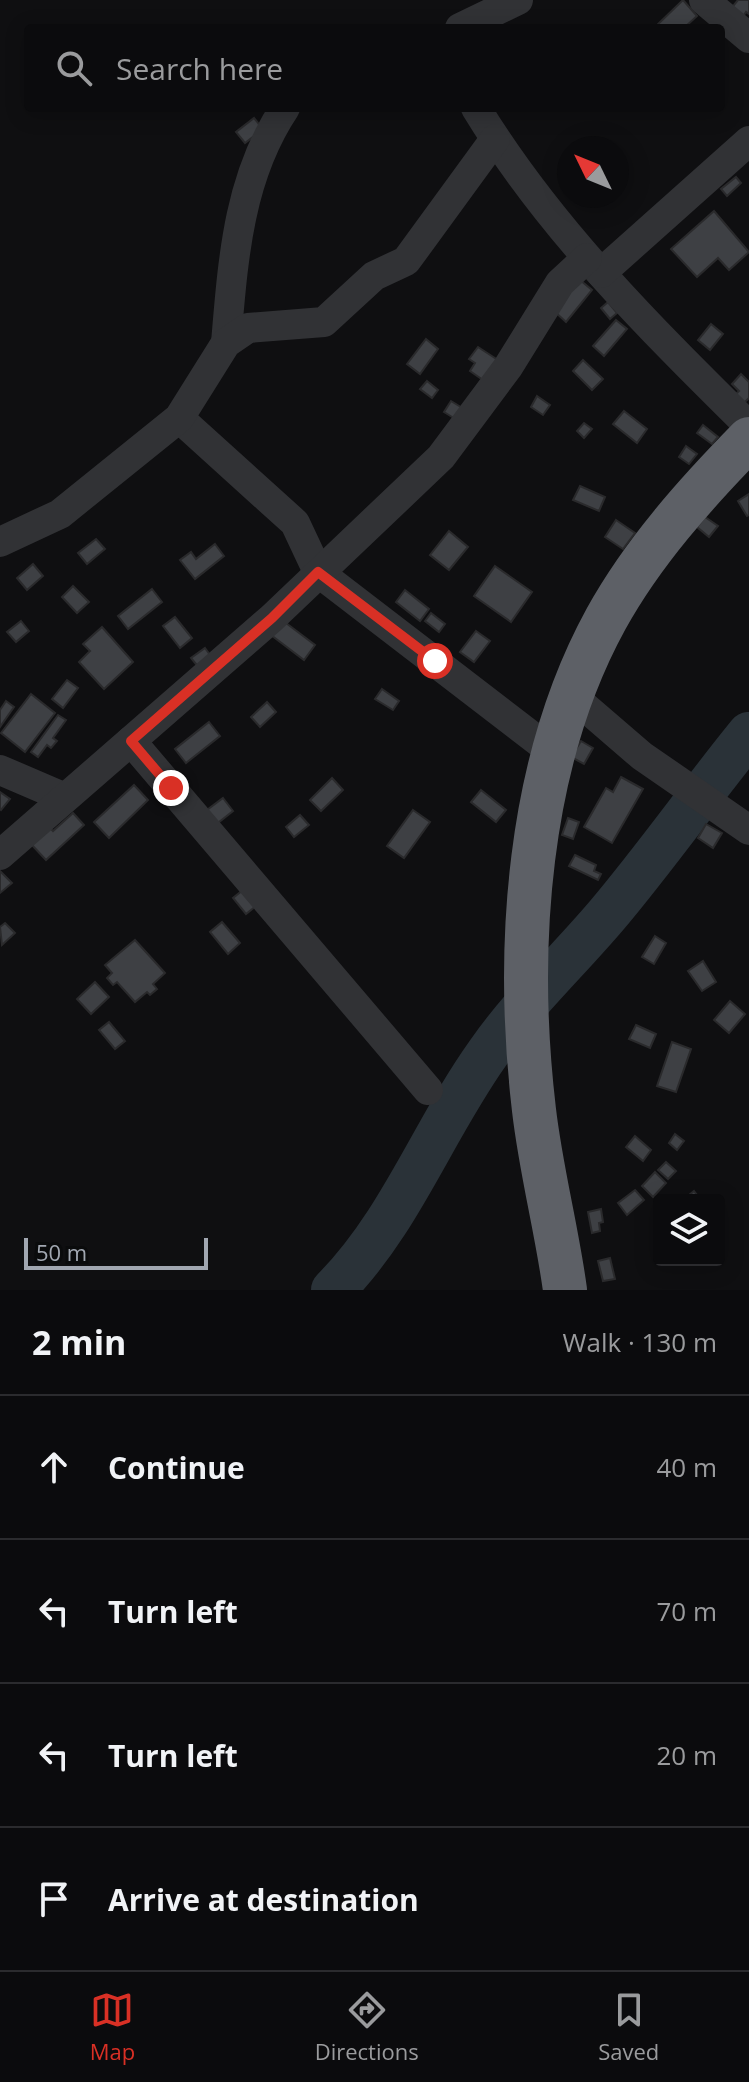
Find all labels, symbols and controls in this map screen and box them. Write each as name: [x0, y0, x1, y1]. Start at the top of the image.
search box: [24, 24, 725, 112]
icon: search: [52, 46, 96, 90]
text: Search here: [116, 48, 283, 89]
north arrow: [557, 136, 629, 208]
route start: [417, 643, 453, 679]
route end: [153, 770, 189, 806]
map controls: [653, 1194, 725, 1266]
button: layers: [653, 1194, 725, 1266]
scale bar: [24, 1234, 208, 1270]
text: 50 m: [36, 1237, 87, 1267]
text: 2 min: [32, 1319, 126, 1365]
text: Walk · 130 m: [563, 1324, 717, 1360]
icon: ahead: [32, 1445, 76, 1489]
text: Continue: [108, 1447, 245, 1488]
text: 40 m: [656, 1449, 717, 1485]
icon: left: [32, 1589, 76, 1633]
text: Turn left: [108, 1591, 238, 1632]
text: 70 m: [656, 1593, 717, 1629]
icon: left: [32, 1733, 76, 1777]
text: Turn left: [108, 1735, 238, 1776]
text: 20 m: [656, 1737, 717, 1773]
icon: arrive: [32, 1877, 76, 1921]
text: Arrive at destination: [108, 1879, 419, 1920]
tab: Map: [90, 1988, 135, 2066]
tab: Directions: [315, 1988, 419, 2066]
tab: Saved: [598, 1988, 659, 2066]

